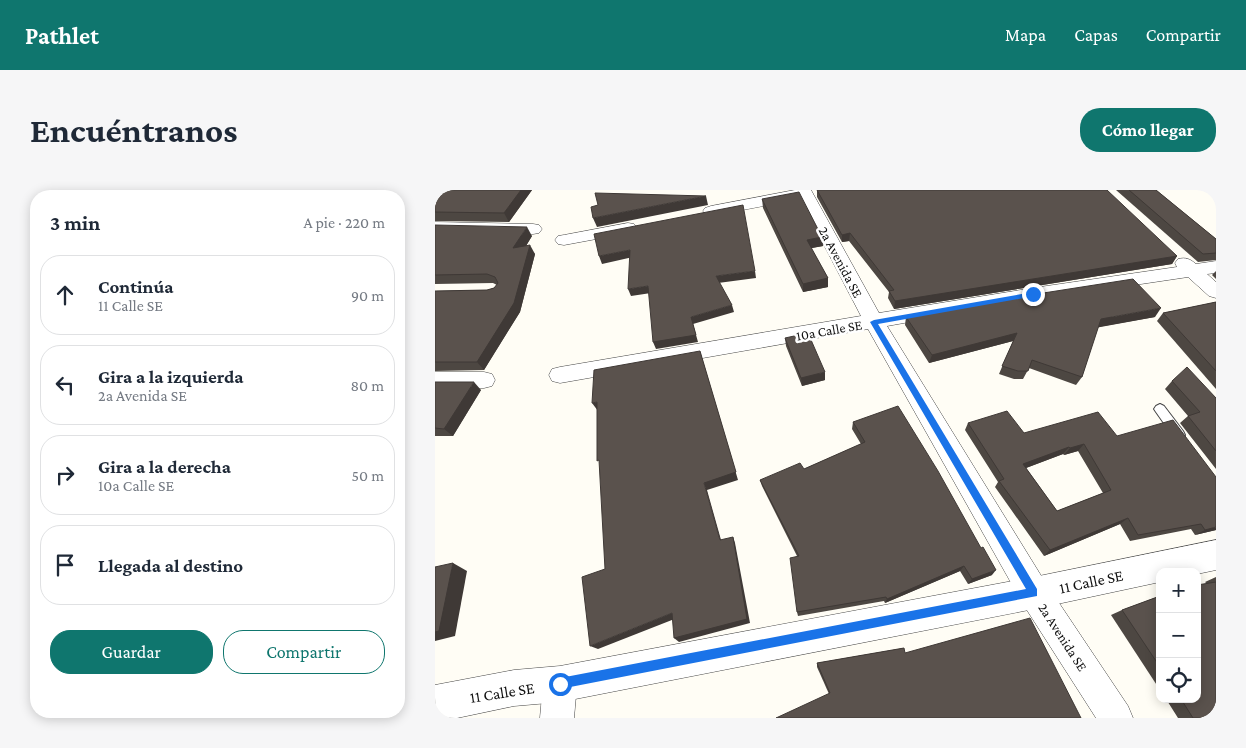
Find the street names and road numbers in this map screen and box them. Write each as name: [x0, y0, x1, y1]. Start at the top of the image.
street label: 2a Avenida SE: [816, 224, 866, 300]
street label: 10a Calle SE: [795, 316, 864, 344]
street label: 11 Calle SE: [1058, 566, 1125, 597]
street label: 2a Avenida SE: [1035, 600, 1091, 674]
street label: 11 Calle SE: [469, 679, 536, 706]

